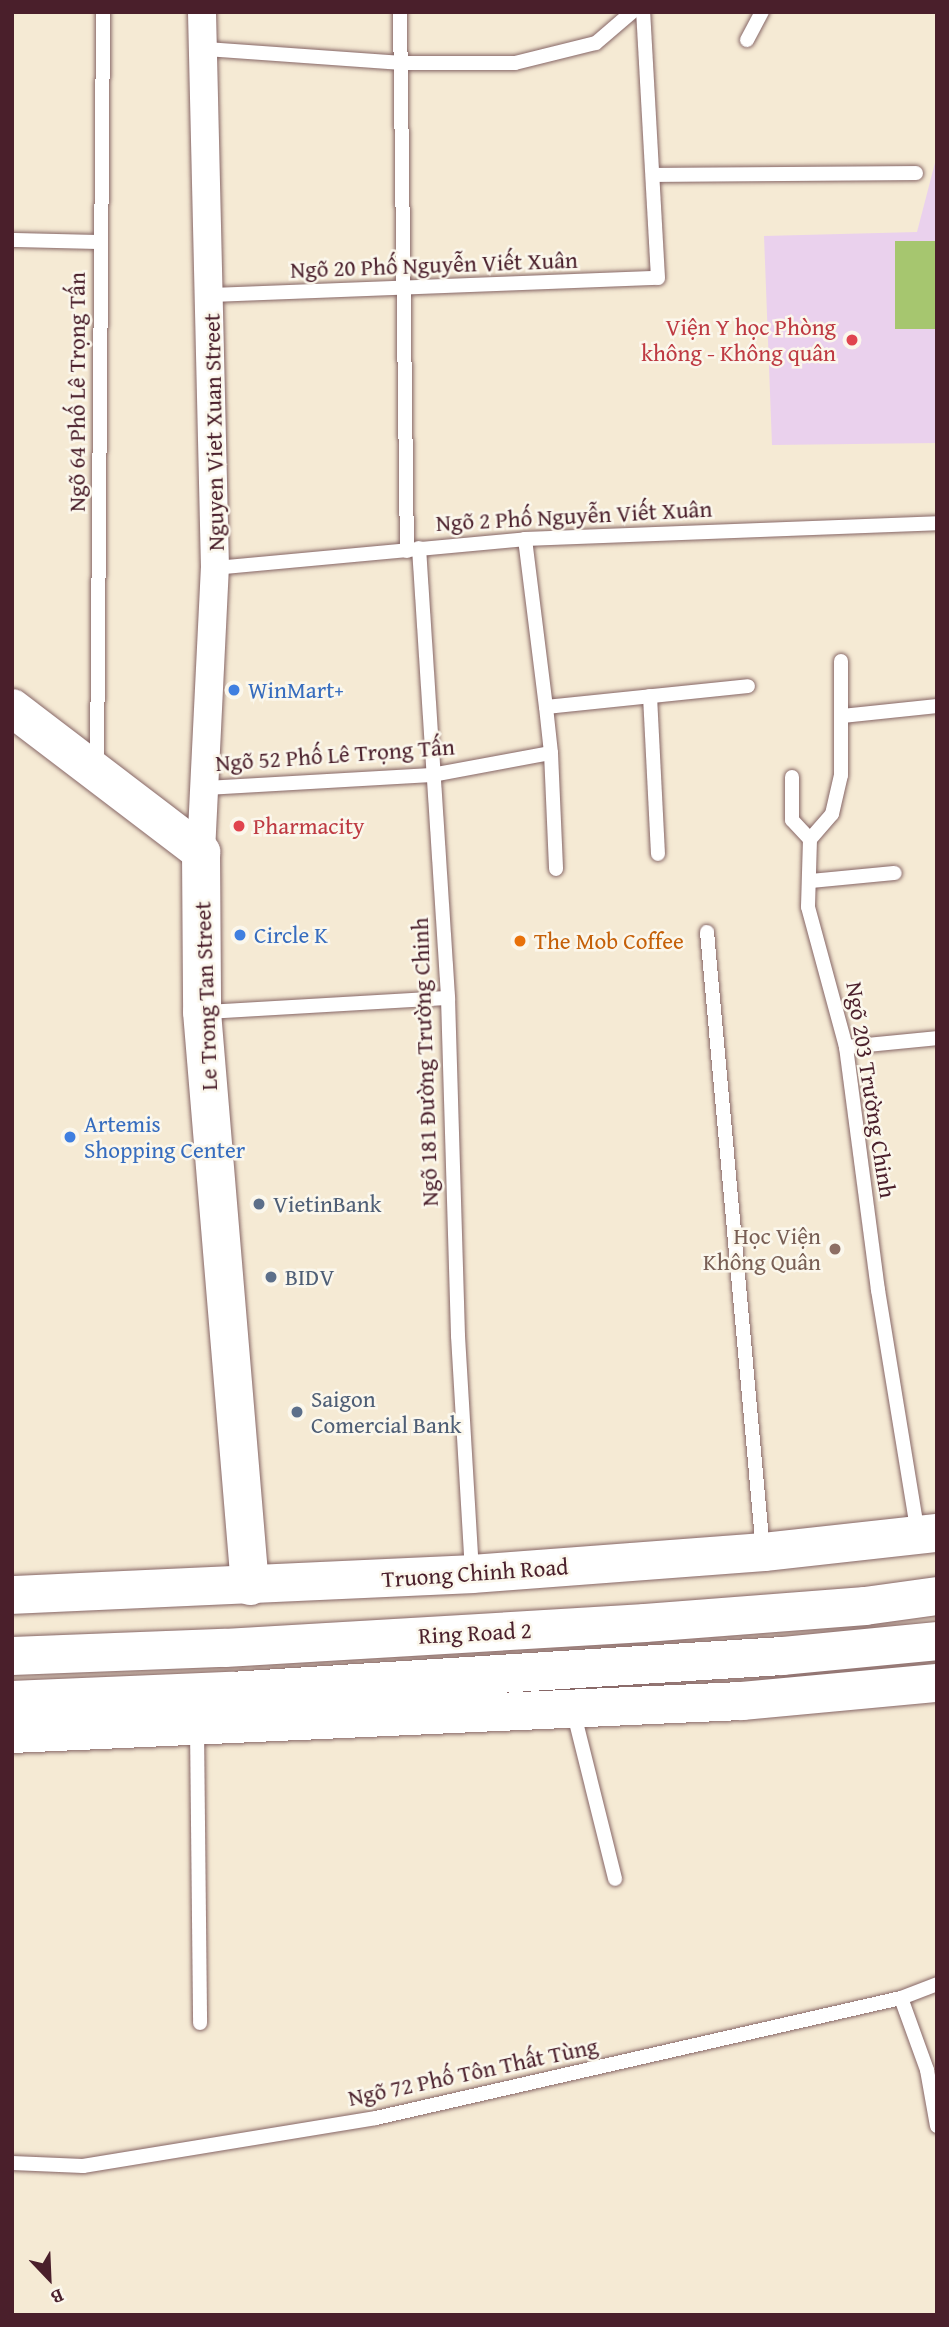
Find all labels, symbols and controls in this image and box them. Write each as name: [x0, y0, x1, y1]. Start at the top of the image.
street label: Ngõ 20 Phố Nguyễn Viết Xuân: [290, 246, 578, 284]
street label: Ngõ 64 Phố Lê Trọng Tấn: [63, 272, 91, 512]
street label: Nguyen Viet Xuan Street: [198, 313, 230, 551]
place label: Viện Y học Phòng không - Không quân: [641, 313, 836, 367]
marker: Viện Y học Phòng không - Không quân: [842, 330, 862, 350]
street label: Ngõ 2 Phố Nguyễn Viết Xuân: [435, 495, 713, 537]
place label: WinMart+: [248, 676, 344, 704]
marker: WinMart+: [226, 682, 242, 698]
street label: Ngõ 52 Phố Lê Trọng Tấn: [214, 733, 456, 777]
place label: Pharmacity: [253, 812, 365, 840]
marker: Pharmacity: [231, 818, 247, 834]
street label: Le Trong Tan Street: [189, 901, 223, 1091]
street label: Ngõ 181 Đường Trường Chinh: [406, 917, 444, 1207]
place label: Circle K: [254, 921, 328, 949]
marker: Circle K: [232, 927, 248, 943]
place label: The Mob Coffee: [534, 927, 684, 955]
marker: The Mob Coffee: [512, 933, 528, 949]
street label: Ngõ 203 Trường Chinh: [840, 980, 902, 1200]
place label: Artemis Shopping Center: [84, 1110, 245, 1164]
marker: Artemis Shopping Center: [62, 1129, 78, 1145]
place label: VietinBank: [273, 1190, 381, 1218]
marker: VietinBank: [251, 1196, 267, 1212]
place label: Học Viện Không Quân: [703, 1222, 821, 1276]
marker: Học Viện Không Quân: [827, 1241, 843, 1257]
place label: BIDV: [285, 1263, 335, 1291]
marker: BIDV: [263, 1269, 279, 1285]
place label: Saigon Comercial Bank: [311, 1385, 461, 1439]
marker: Saigon Comercial Bank: [289, 1404, 305, 1420]
street label: Truong Chinh Road: [381, 1553, 569, 1593]
street label: Ring Road 2: [418, 1616, 532, 1650]
street label: Ngõ 72 Phố Tôn Thất Tùng: [346, 2032, 600, 2112]
north arrow: [14, 2243, 84, 2313]
text: B: [46, 2282, 68, 2313]

